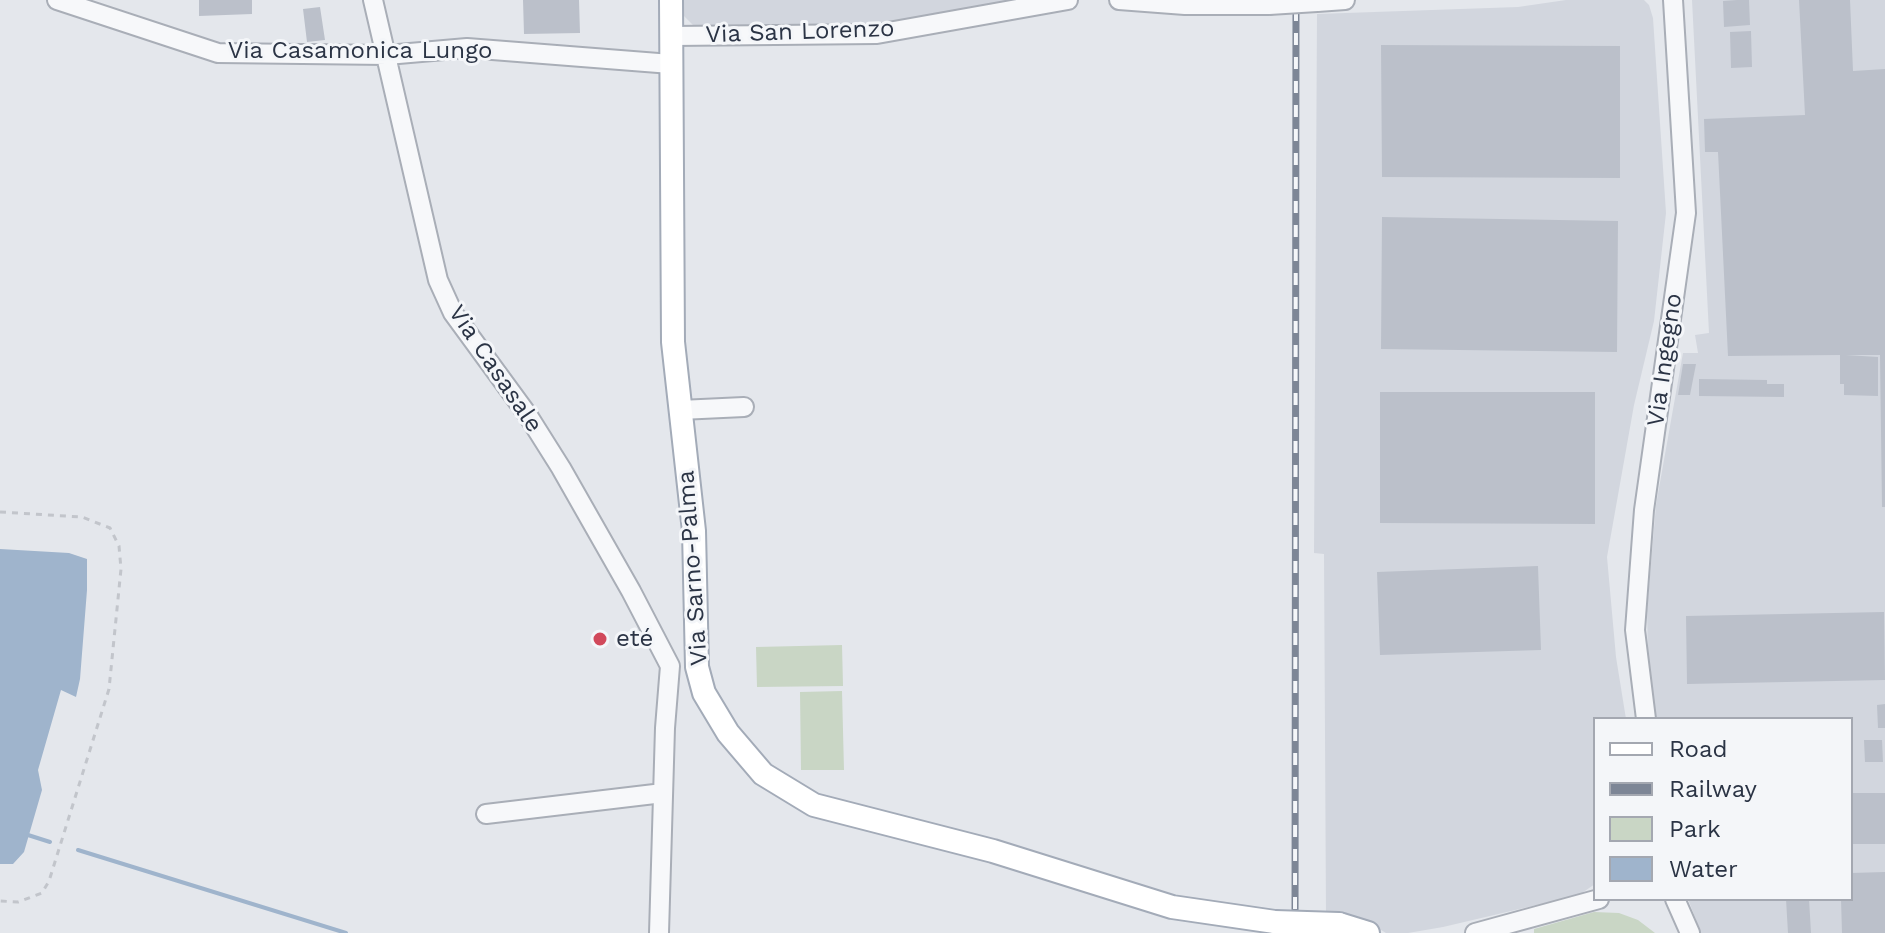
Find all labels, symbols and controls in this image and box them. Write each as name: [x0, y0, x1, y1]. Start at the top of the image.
street label: Via San Lorenzo: [705, 14, 895, 50]
street label: Via Casamonica Lungo: [228, 37, 492, 65]
street label: Via Ingegno: [1641, 292, 1689, 428]
street label: Via Casasale: [442, 300, 548, 438]
street label: Via Sarno-Palma: [672, 469, 714, 667]
place label: eté: [616, 625, 653, 653]
marker: eté: [591, 630, 609, 648]
legend: [1593, 717, 1853, 901]
text: Road: [1669, 735, 1728, 763]
text: Railway: [1669, 775, 1757, 803]
text: Park: [1669, 815, 1721, 843]
text: Water: [1669, 855, 1738, 883]

